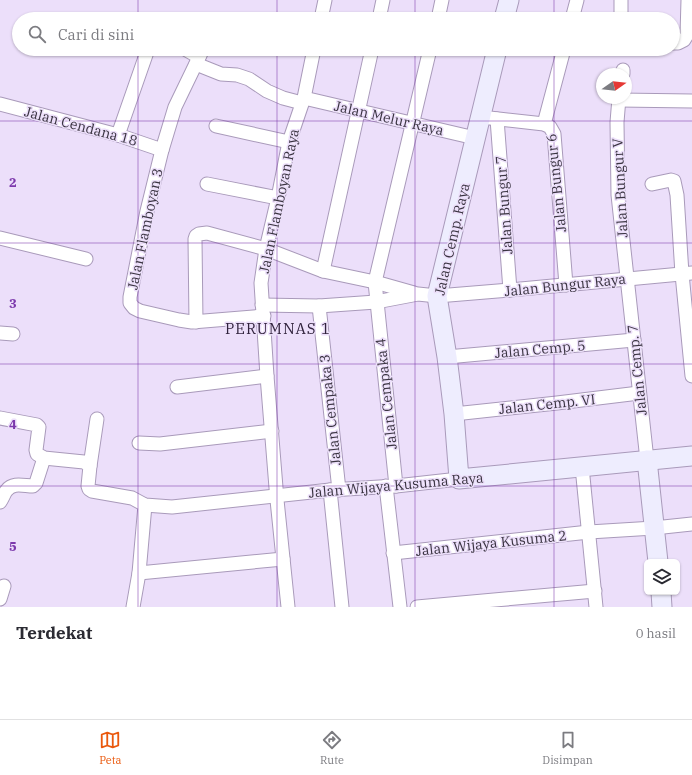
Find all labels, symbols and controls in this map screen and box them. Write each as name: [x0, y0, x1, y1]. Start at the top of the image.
search box: [12, 12, 680, 56]
icon: search: [26, 23, 48, 45]
text: Cari di sini: [58, 25, 134, 44]
north arrow: [596, 68, 632, 104]
street label: Jalan Melur Raya: [332, 97, 446, 139]
street label: Jalan Cendana 18: [23, 102, 139, 150]
street label: Jalan Flamboyan Raya: [255, 127, 303, 275]
street label: Jalan Bungur 6: [542, 133, 570, 233]
street label: Jalan Bungur V: [608, 138, 632, 238]
street label: Jalan Bungur 7: [492, 155, 516, 255]
street label: Jalan Flamboyan 3: [123, 167, 167, 291]
text: 2: [9, 174, 17, 191]
street label: Jalan Cemp. Raya: [430, 181, 474, 297]
street label: Jalan Bungur Raya: [503, 270, 627, 300]
text: 3: [9, 295, 17, 312]
district label: PERUMNAS 1: [225, 319, 331, 338]
street label: Jalan Cemp. 7: [623, 324, 651, 416]
street label: Jalan Cemp. 5: [494, 336, 586, 362]
street label: Jalan Cempaka 4: [371, 338, 401, 450]
street label: Jalan Cempaka 3: [315, 354, 345, 466]
street label: Jalan Cemp. VI: [498, 390, 596, 418]
text: 4: [9, 416, 17, 433]
street label: Jalan Wijaya Kusuma Raya: [308, 468, 485, 502]
street label: Jalan Wijaya Kusuma 2: [414, 526, 568, 560]
text: 5: [9, 538, 17, 555]
map controls: [644, 559, 680, 595]
button: layers: [644, 559, 680, 595]
text: Terdekat: [16, 622, 92, 644]
text: 0 hasil: [636, 625, 676, 642]
tab: Peta: [99, 729, 122, 767]
tab: Rute: [320, 729, 344, 767]
tab: Disimpan: [542, 729, 593, 767]

